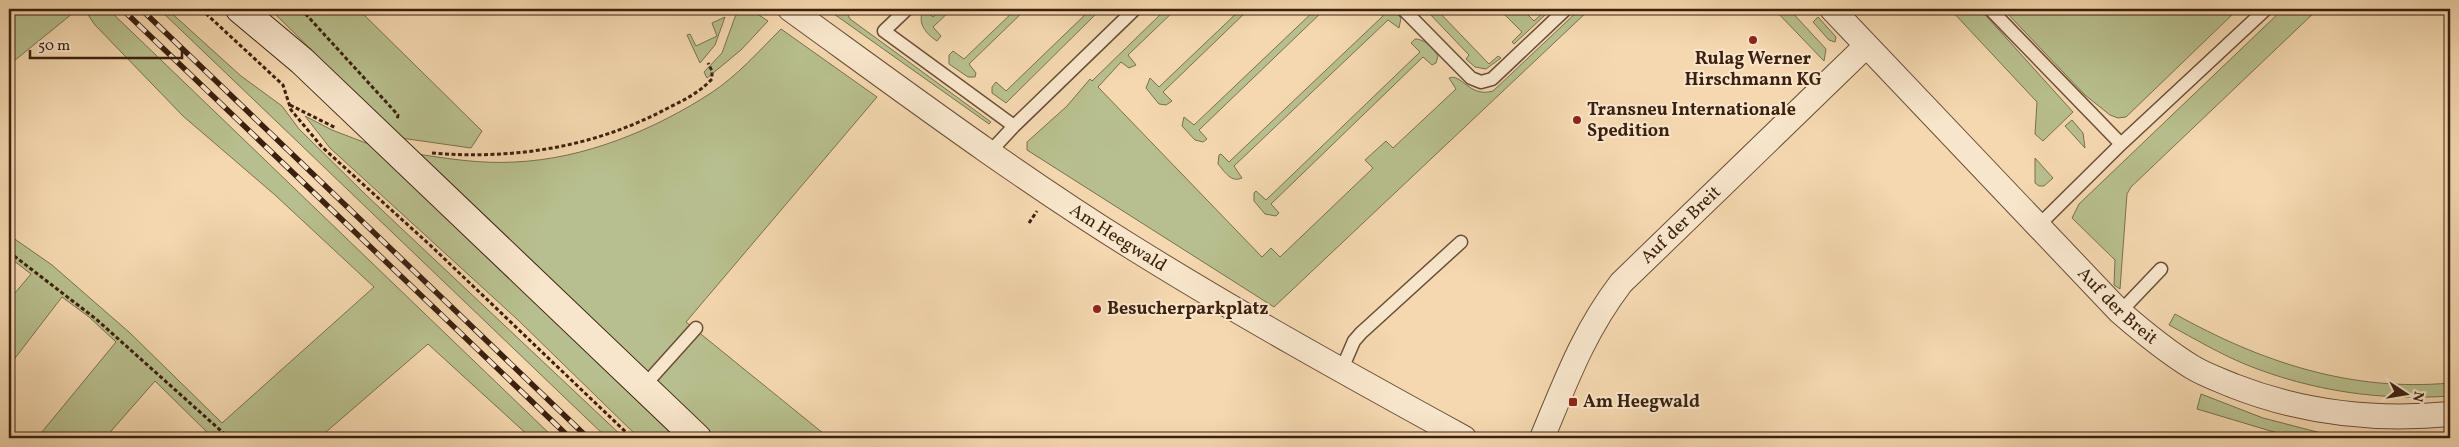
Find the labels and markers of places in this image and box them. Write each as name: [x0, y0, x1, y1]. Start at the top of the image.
marker: Rulag Werner Hirschmann KG: [1747, 34, 1759, 46]
place label: Rulag Werner Hirschmann KG: [1685, 47, 1822, 93]
place label: Transneu Internationale Spedition: [1587, 98, 1796, 144]
marker: Transneu Internationale Spedition: [1571, 114, 1583, 126]
place label: Besucherparkplatz: [1107, 297, 1269, 322]
marker: Besucherparkplatz: [1091, 303, 1103, 315]
place label: Am Heegwald: [1583, 390, 1700, 415]
marker: Am Heegwald: [1567, 396, 1579, 408]

